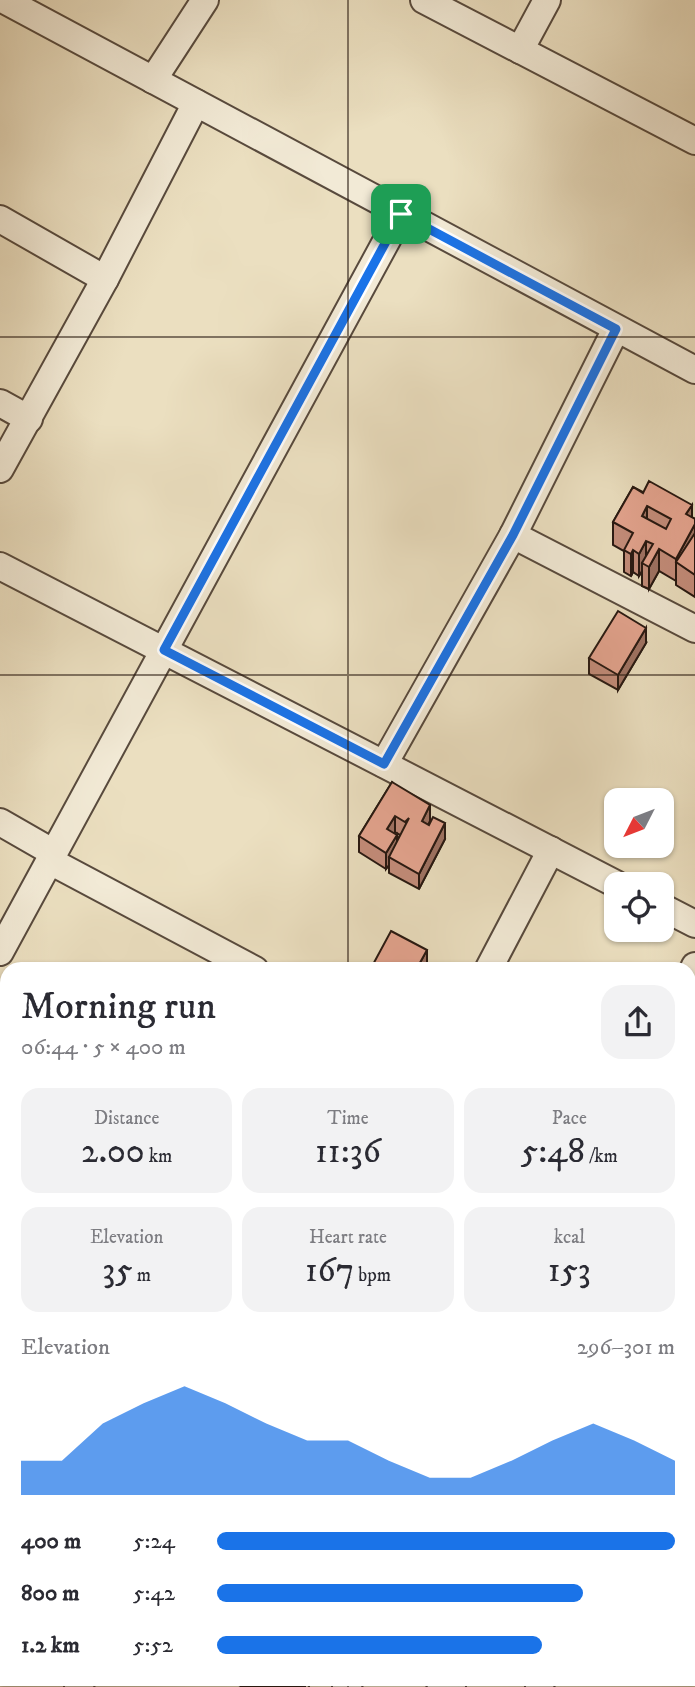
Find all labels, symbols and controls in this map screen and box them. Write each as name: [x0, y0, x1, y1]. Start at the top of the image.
pin: [371, 184, 431, 244]
icon: arrive: [382, 195, 420, 233]
north arrow: [604, 788, 674, 858]
map controls: [604, 788, 674, 942]
button: locate: [604, 872, 674, 942]
text: Morning run: [21, 983, 216, 1031]
button: share: [601, 985, 675, 1059]
text: 06:44 · 5 × 400 m: [21, 1033, 186, 1062]
text: Distance: [94, 1107, 159, 1130]
text: Time: [327, 1107, 369, 1130]
text: Pace: [552, 1107, 587, 1130]
text: 2.00: [81, 1130, 145, 1174]
text: 11:36: [315, 1130, 381, 1174]
text: 5:48: [521, 1130, 585, 1174]
text: km: [145, 1145, 172, 1168]
text: /km: [585, 1145, 618, 1168]
text: Elevation: [90, 1226, 163, 1249]
text: Heart rate: [309, 1226, 387, 1249]
text: kcal: [554, 1226, 585, 1249]
text: 35: [102, 1249, 133, 1293]
text: 167: [305, 1249, 354, 1293]
text: 153: [548, 1249, 591, 1293]
text: m: [133, 1264, 151, 1287]
text: bpm: [354, 1264, 391, 1287]
text: Elevation: [21, 1333, 110, 1362]
text: 296–301 m: [577, 1333, 675, 1362]
text: 400 m: [21, 1527, 81, 1556]
text: 5:24: [133, 1527, 175, 1556]
text: 800 m: [21, 1579, 79, 1608]
text: 5:42: [133, 1579, 175, 1608]
text: 1.2 km: [21, 1631, 80, 1660]
text: 5:52: [133, 1631, 173, 1660]

